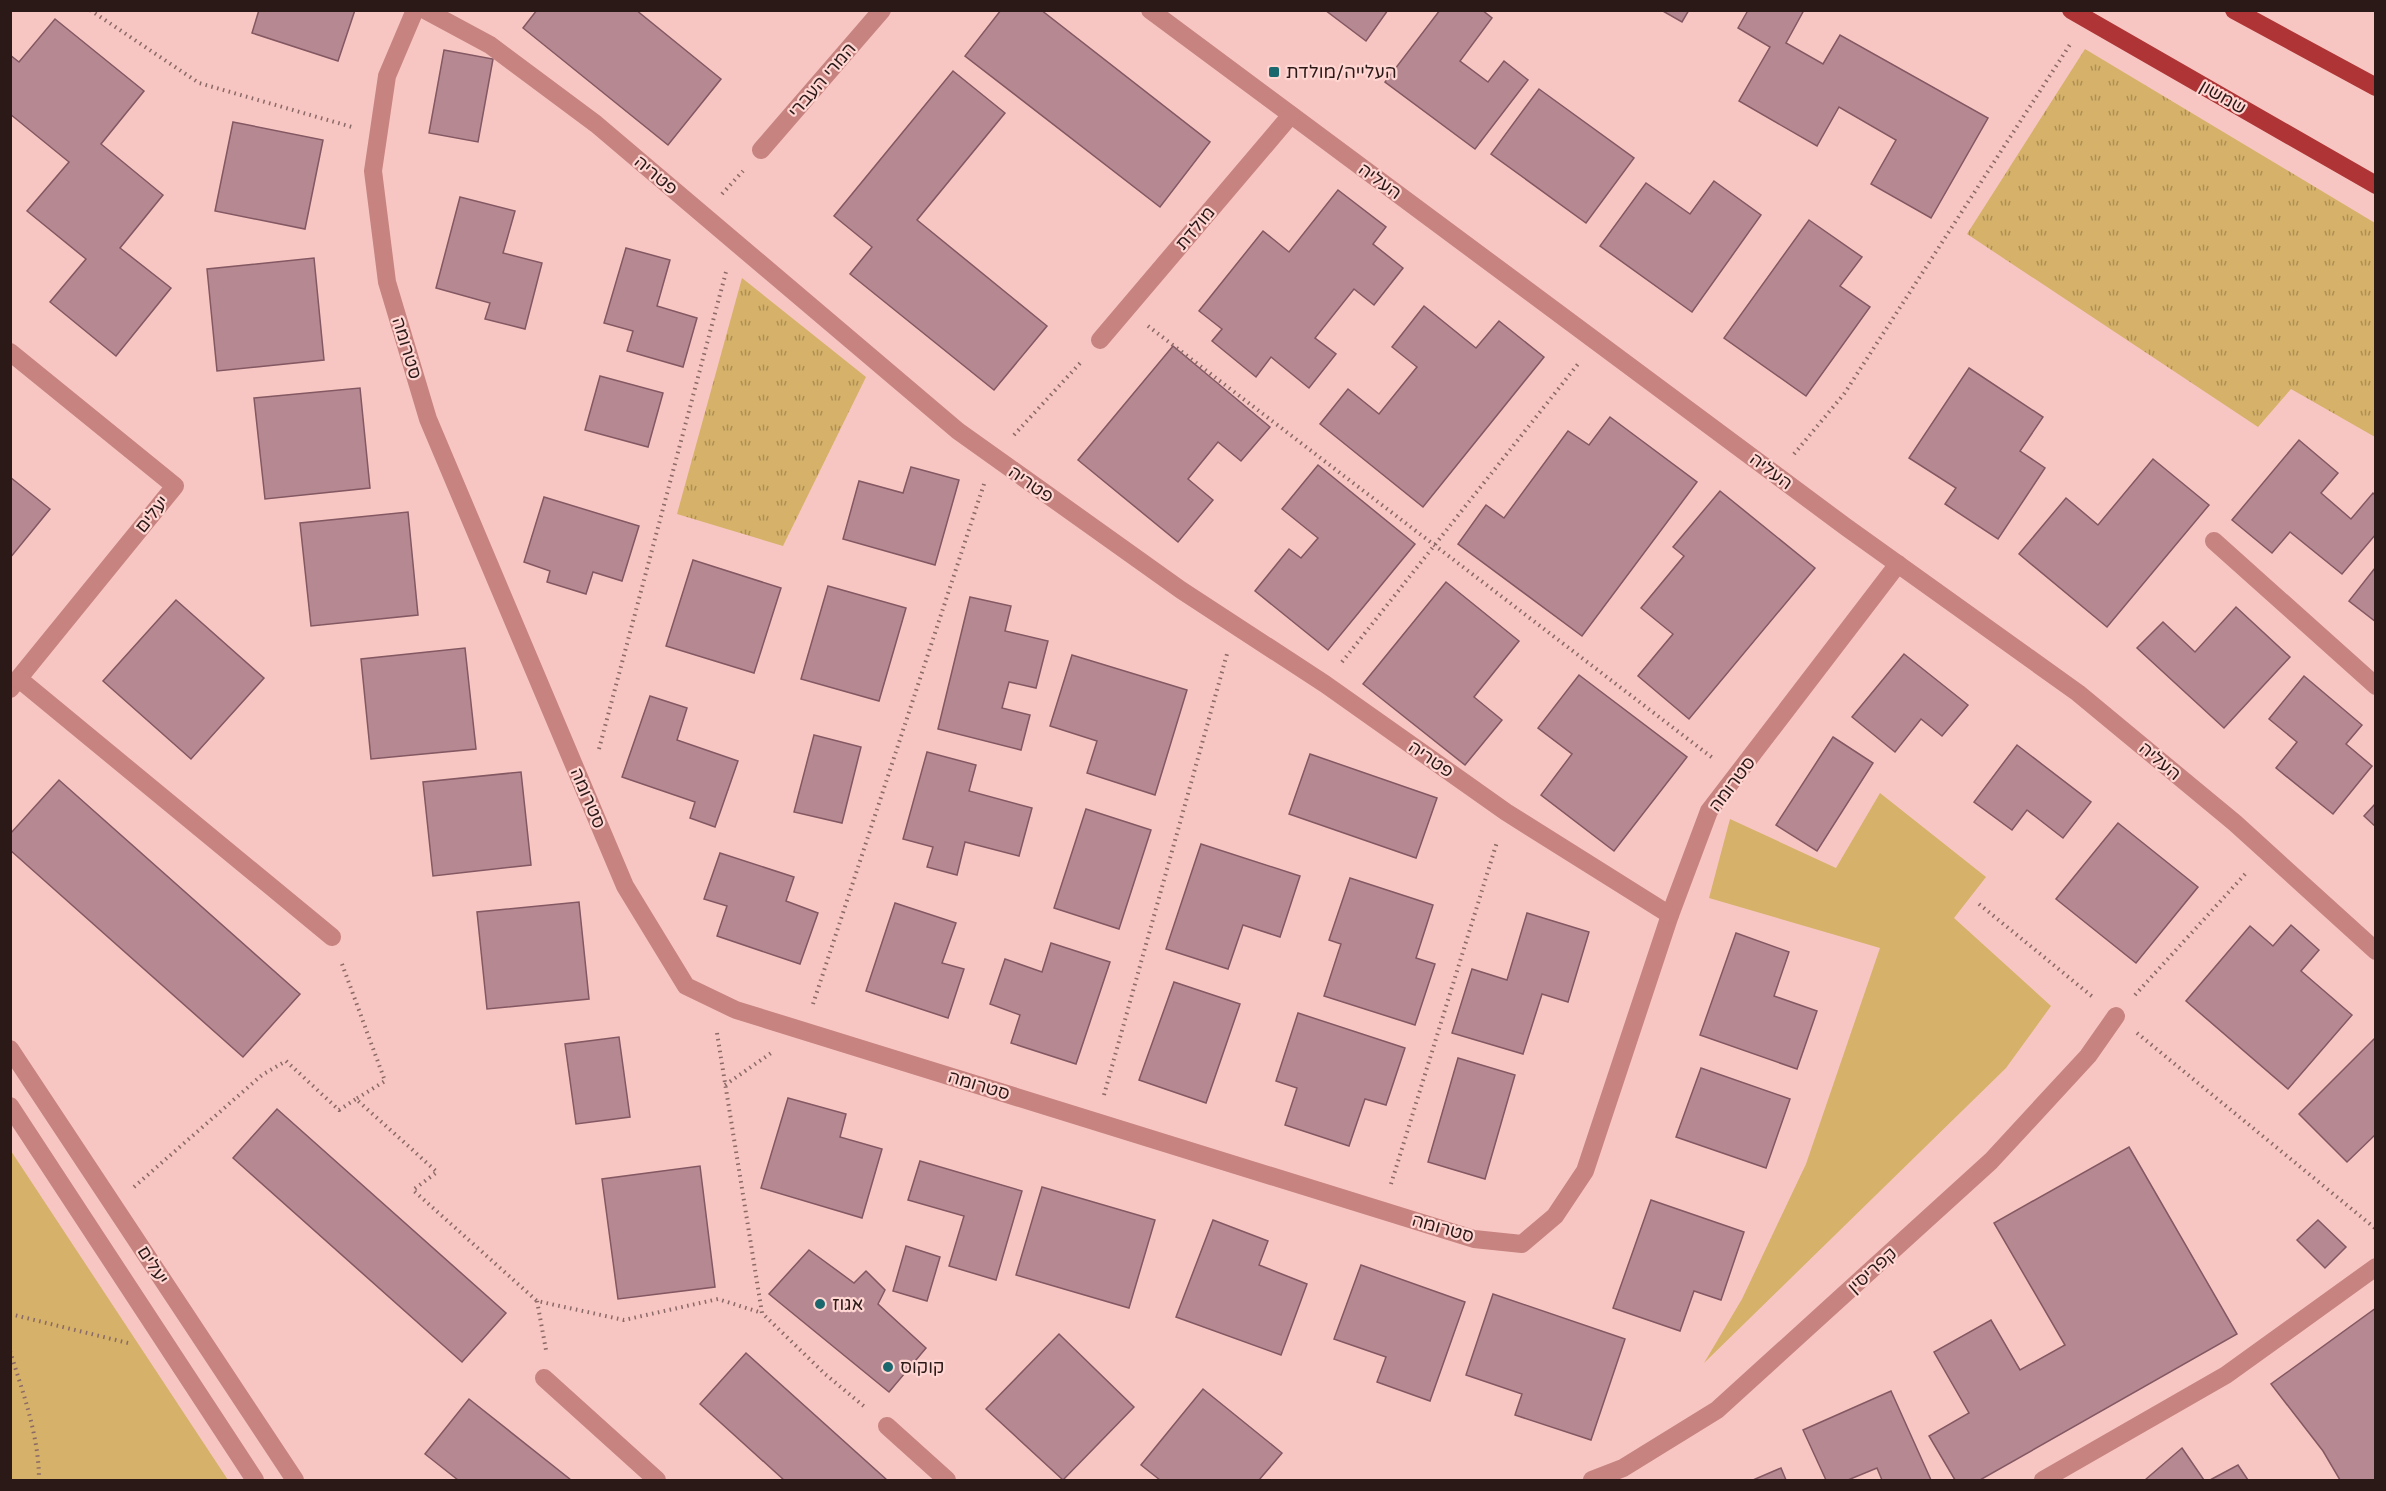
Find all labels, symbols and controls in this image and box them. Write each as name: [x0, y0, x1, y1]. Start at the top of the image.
street label: המרי העברי: [783, 38, 861, 122]
place label: העלייה/מולדת: [1286, 61, 1397, 83]
marker: העלייה/מולדת: [1267, 65, 1281, 79]
street label: שמשון: [2196, 75, 2250, 119]
street label: פטריה: [630, 150, 682, 200]
street label: העליה: [1354, 158, 1406, 204]
street label: מולדת: [1171, 202, 1219, 254]
street label: סטרומה: [387, 314, 427, 382]
street label: העליה: [1745, 448, 1797, 494]
street label: פטריה: [1004, 461, 1058, 507]
street label: יעלים: [130, 491, 174, 537]
street label: פטריה: [1404, 736, 1458, 782]
street label: העליה: [2134, 737, 2186, 785]
street label: סטרומה: [1704, 752, 1760, 816]
street label: סטרומה: [565, 764, 611, 832]
street label: סטרומה: [945, 1065, 1013, 1105]
street label: סטרומה: [1409, 1209, 1477, 1247]
street label: יעלים: [132, 1242, 174, 1288]
street label: קפריסין: [1843, 1242, 1901, 1298]
place label: אגוז: [832, 1293, 863, 1315]
marker: אגוז: [813, 1297, 827, 1311]
place label: קוקוס: [900, 1356, 944, 1378]
marker: קוקוס: [881, 1360, 895, 1374]

